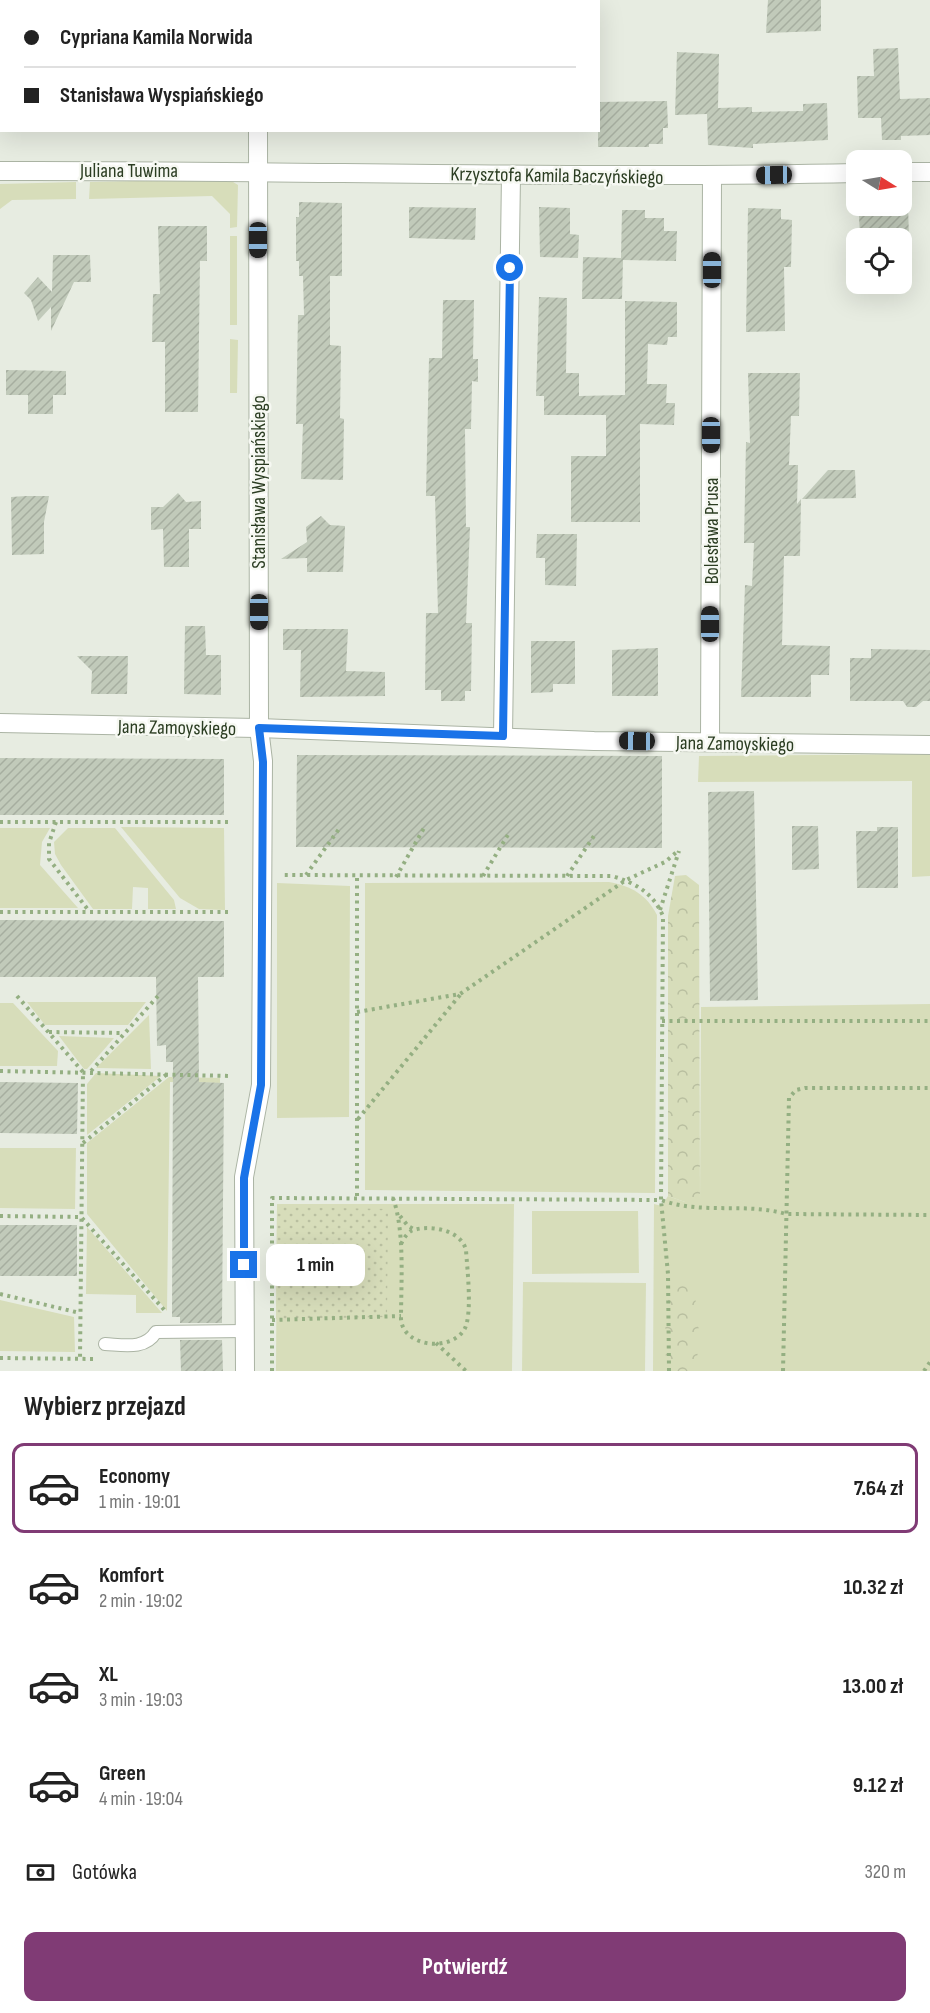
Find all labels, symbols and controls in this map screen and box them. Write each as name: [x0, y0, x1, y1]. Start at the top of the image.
text: Cypriana Kamila Norwida: [60, 24, 253, 51]
text: Stanisława Wyspiańskiego: [60, 82, 264, 109]
north arrow: [846, 150, 912, 216]
map controls: [846, 150, 912, 294]
street label: Juliana Tuwima: [79, 159, 178, 183]
street label: Krzysztofa Kamila Baczyńskiego: [450, 162, 664, 190]
car: [756, 166, 792, 184]
car: [249, 222, 267, 258]
button: locate: [846, 228, 912, 294]
car: [703, 252, 721, 288]
route start: [496, 254, 523, 281]
street label: Stanisława Wyspiańskiego: [247, 395, 271, 569]
car: [702, 417, 720, 453]
street label: Bolesława Prusa: [700, 478, 724, 584]
car: [250, 594, 268, 630]
car: [701, 606, 719, 642]
street label: Jana Zamoyskiego: [117, 715, 236, 741]
street label: Jana Zamoyskiego: [675, 731, 794, 757]
car: [619, 732, 655, 750]
callout: 1 min: [265, 1244, 364, 1286]
route end: [230, 1251, 257, 1278]
text: 1 min: [297, 1253, 334, 1277]
text: Wybierz przejazd: [24, 1391, 186, 1423]
icon: car: [27, 1461, 81, 1515]
text: Economy: [99, 1463, 170, 1490]
text: 7.64 zł: [854, 1475, 903, 1502]
text: 1 min · 19:01: [99, 1490, 180, 1514]
icon: car: [27, 1560, 81, 1614]
text: Komfort: [99, 1562, 164, 1589]
text: 10.32 zł: [843, 1574, 903, 1601]
text: 2 min · 19:02: [99, 1589, 183, 1613]
icon: car: [27, 1659, 81, 1713]
text: XL: [99, 1661, 118, 1688]
text: 13.00 zł: [843, 1673, 903, 1700]
text: 3 min · 19:03: [99, 1688, 183, 1712]
icon: car: [27, 1758, 81, 1812]
text: Green: [99, 1760, 146, 1787]
text: 9.12 zł: [853, 1772, 903, 1799]
text: 4 min · 19:04: [99, 1787, 183, 1811]
icon: cash: [24, 1856, 57, 1889]
text: Gotówka: [72, 1859, 137, 1886]
text: 320 m: [864, 1860, 906, 1884]
button: Potwierdź: [24, 1932, 906, 2001]

